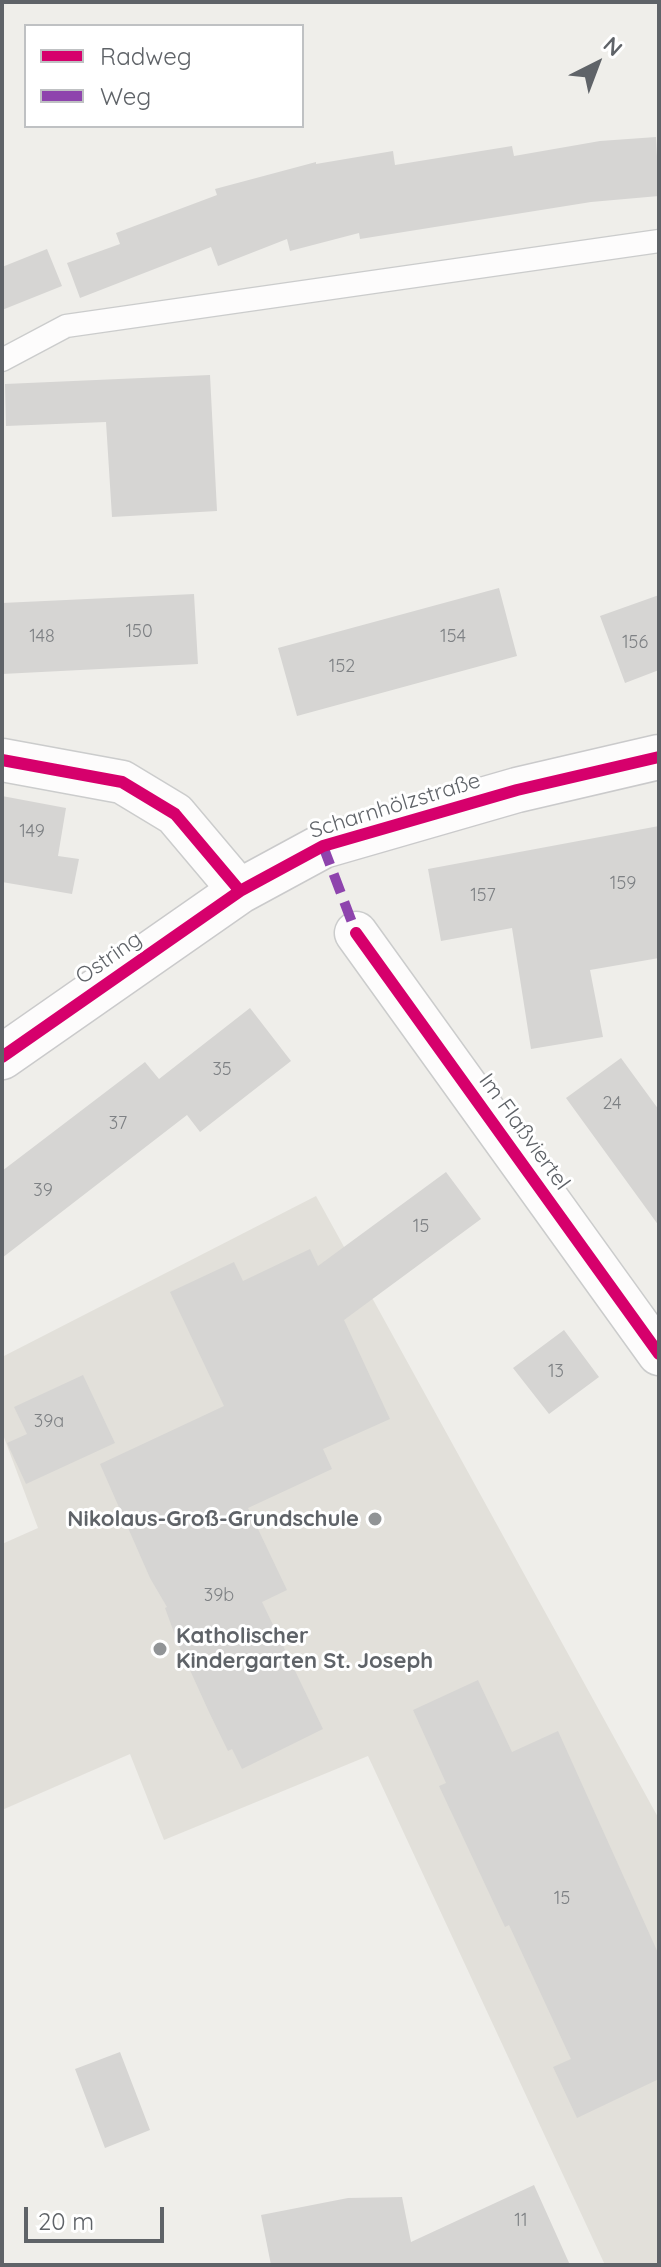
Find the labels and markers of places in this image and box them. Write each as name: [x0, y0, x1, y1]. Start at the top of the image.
place label: Nikolaus-Groß-Grundschule: [67, 1506, 359, 1532]
marker: Nikolaus-Groß-Grundschule: [366, 1510, 384, 1528]
place label: Katholischer Kindergarten St. Joseph: [176, 1623, 433, 1674]
marker: Katholischer Kindergarten St. Joseph: [151, 1640, 169, 1658]

